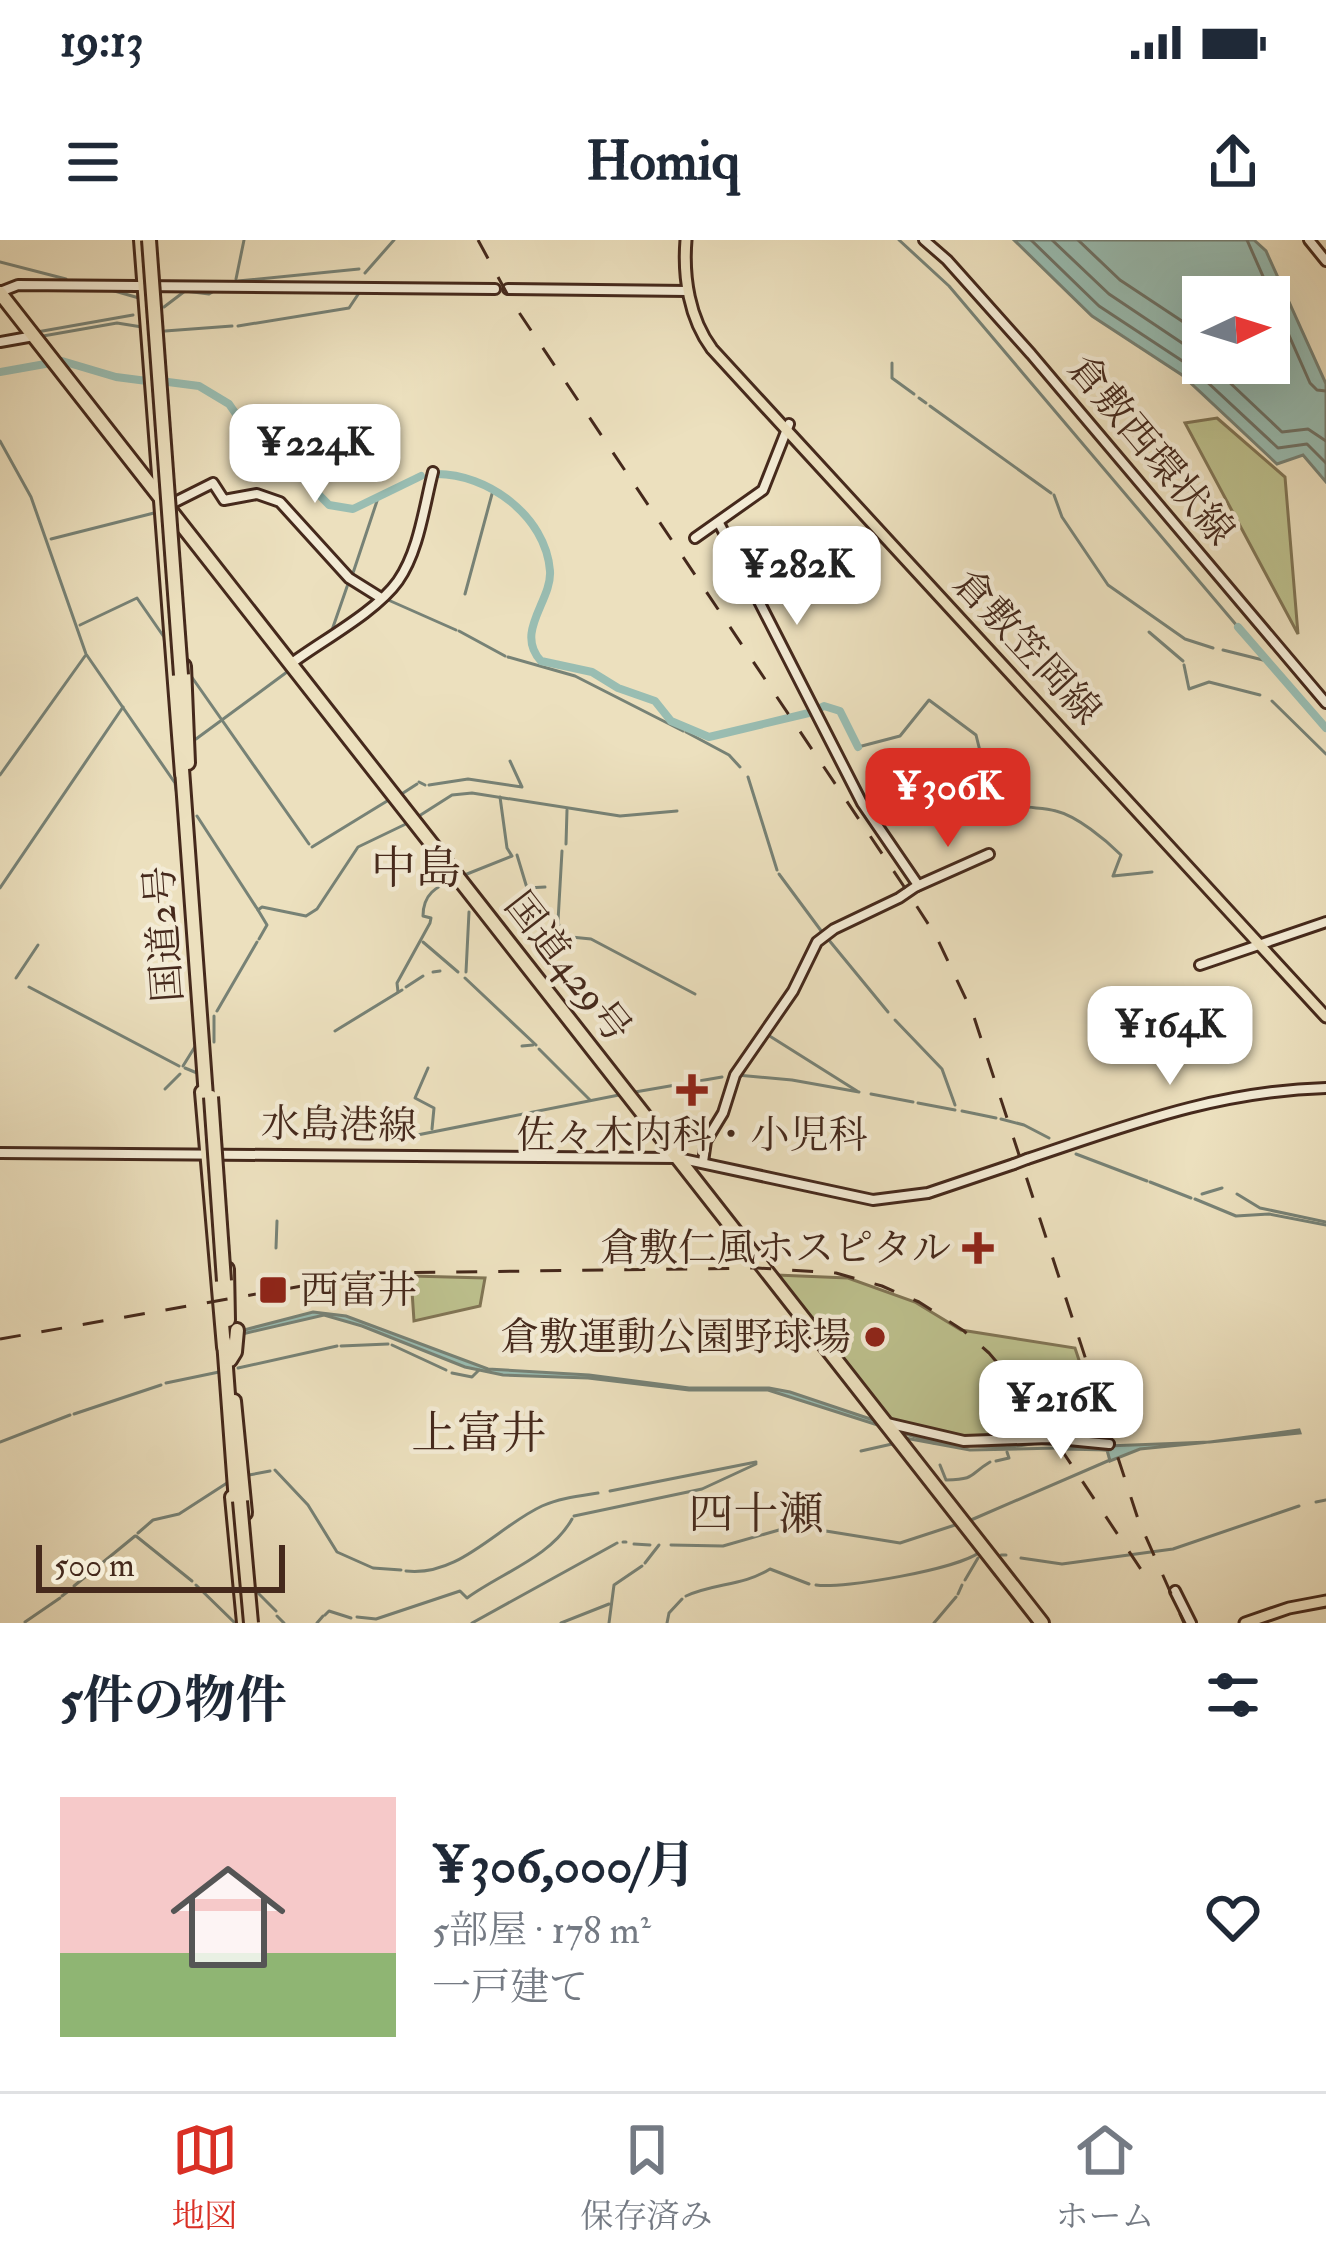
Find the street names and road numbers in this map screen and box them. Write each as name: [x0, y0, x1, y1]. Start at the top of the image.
street label: 倉敷西環状線: [1057, 345, 1245, 555]
street label: 倉敷笠岡線: [943, 559, 1111, 735]
street label: 国道2号: [135, 864, 193, 1004]
street label: 国道429号: [494, 882, 642, 1052]
street label: 水島港線: [261, 1099, 417, 1151]

